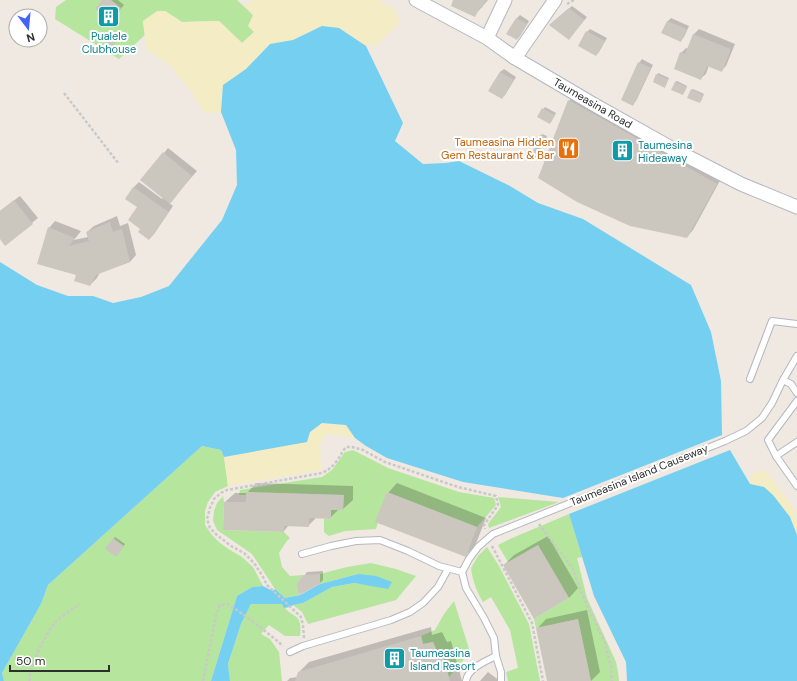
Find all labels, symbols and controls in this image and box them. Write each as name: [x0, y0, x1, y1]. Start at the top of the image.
building icon: Pualele Clubhouse: [96, 3, 122, 29]
north arrow: [8, 8, 48, 48]
place label: Pualele Clubhouse: [82, 29, 136, 56]
text: N: [25, 30, 37, 45]
street label: Taumeasina Road: [551, 75, 635, 131]
place label: Taumeasina Hidden Gem Restaurant & Bar: [441, 135, 554, 162]
restaurant icon: Taumeasina Hidden Gem Restaurant & Bar: [556, 135, 582, 161]
building icon: Taumesina Hideaway: [610, 138, 636, 164]
place label: Taumesina Hideaway: [638, 138, 692, 165]
street label: Taumeasina Island Causeway: [568, 441, 710, 509]
building icon: Taumeasina Island Resort: [381, 646, 407, 672]
place label: Taumeasina Island Resort: [410, 646, 476, 673]
scale bar: [10, 647, 109, 673]
text: 50 m: [16, 653, 45, 669]

